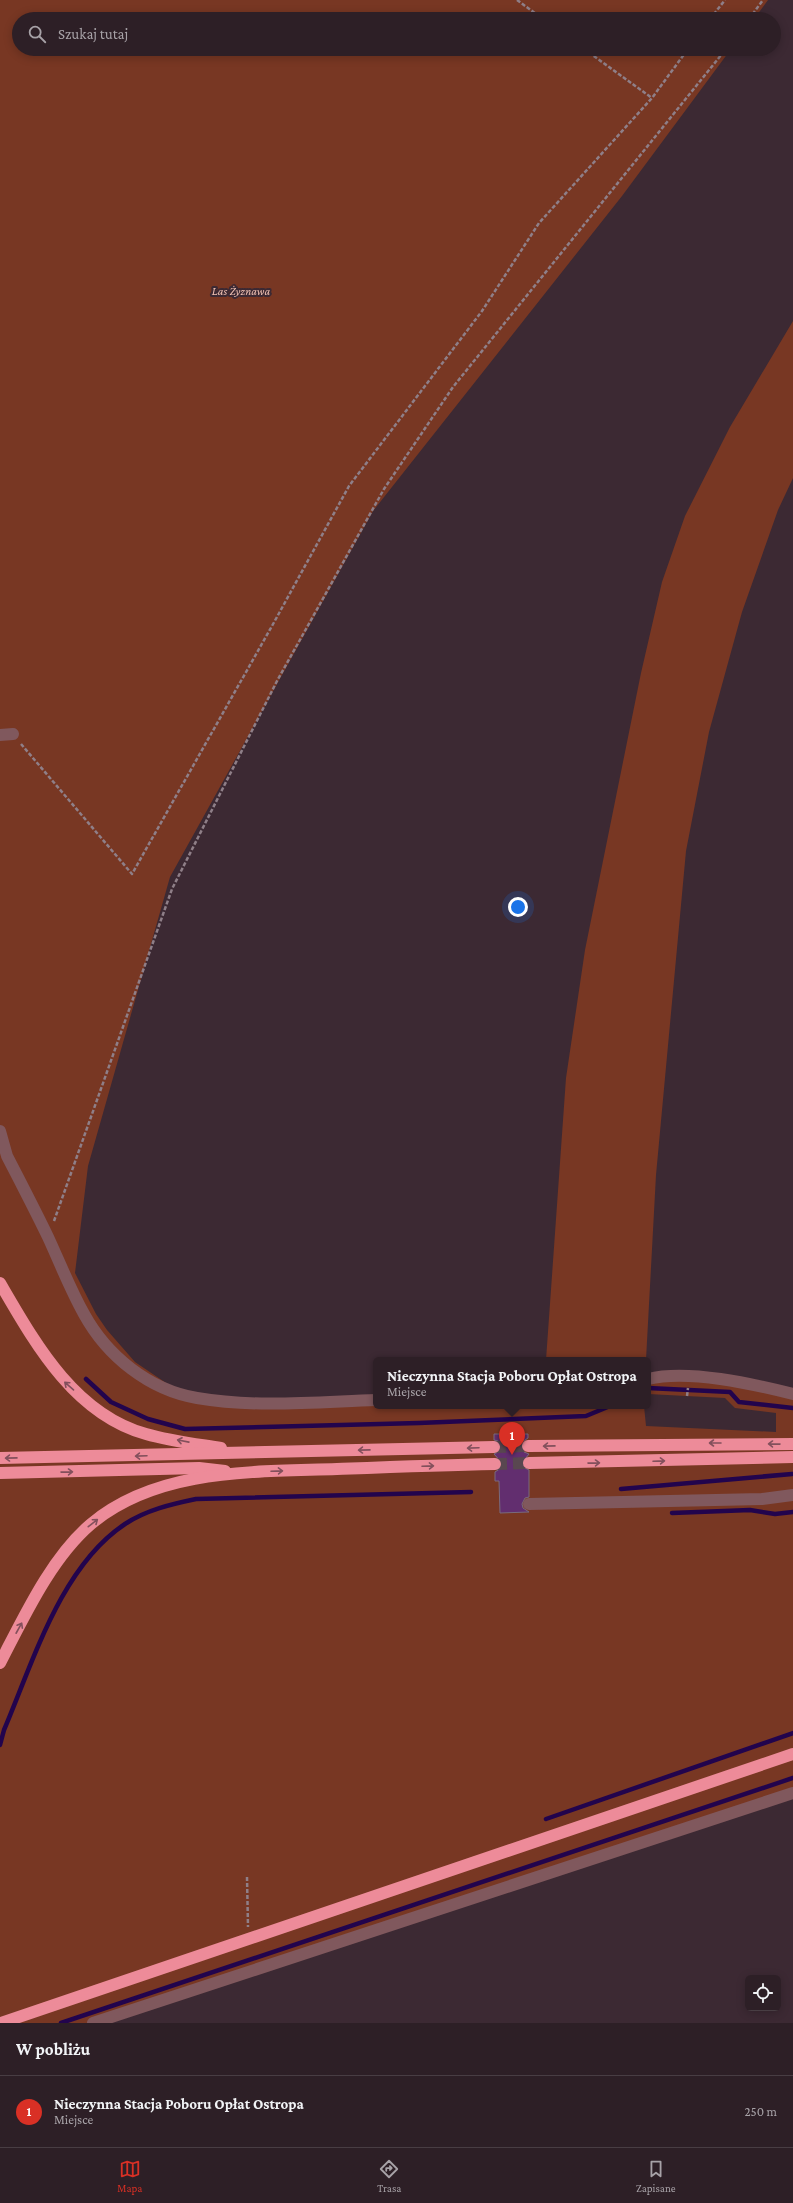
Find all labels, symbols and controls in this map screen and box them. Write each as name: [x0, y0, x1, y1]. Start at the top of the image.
search box: [12, 12, 781, 56]
icon: search: [26, 23, 48, 45]
text: Szukaj tutaj: [58, 26, 128, 42]
park label: Las Żyznawa: [212, 284, 271, 298]
your location: [508, 897, 528, 917]
popup: [373, 1357, 651, 1409]
text: Nieczynna Stacja Poboru Opłat Ostropa: [387, 1368, 637, 1384]
one-way arrow: [64, 1381, 74, 1390]
text: Miejsce: [387, 1384, 426, 1399]
pin: 1: [499, 1422, 525, 1455]
one-way arrow: [177, 1437, 190, 1445]
one-way arrow: [709, 1439, 722, 1447]
one-way arrow: [768, 1440, 781, 1448]
one-way arrow: [543, 1442, 556, 1449]
one-way arrow: [467, 1444, 480, 1451]
one-way arrow: [358, 1446, 371, 1454]
one-way arrow: [135, 1452, 148, 1460]
one-way arrow: [5, 1454, 18, 1462]
one-way arrow: [652, 1457, 665, 1465]
one-way arrow: [587, 1459, 600, 1466]
one-way arrow: [421, 1462, 434, 1470]
one-way arrow: [270, 1467, 283, 1475]
one-way arrow: [60, 1468, 73, 1476]
one-way arrow: [88, 1519, 99, 1527]
one-way arrow: [15, 1622, 23, 1634]
map controls: [745, 1975, 781, 2011]
button: locate: [745, 1975, 781, 2011]
text: W pobliżu: [16, 2040, 90, 2059]
text: Nieczynna Stacja Poboru Opłat Ostropa: [54, 2096, 304, 2112]
text: 1: [27, 2104, 31, 2119]
text: 250 m: [744, 2104, 777, 2119]
text: Miejsce: [54, 2112, 93, 2127]
tab: Mapa: [117, 2158, 142, 2194]
tab: Trasa: [377, 2158, 401, 2194]
tab: Zapisane: [636, 2158, 676, 2194]

